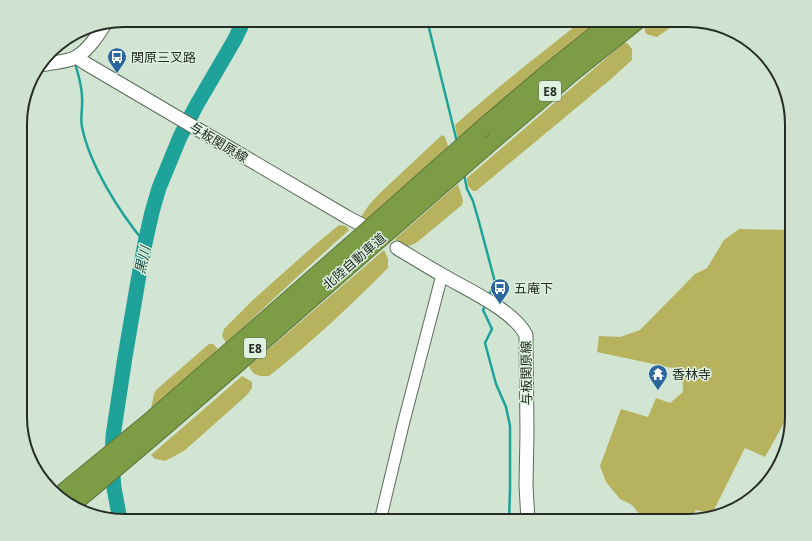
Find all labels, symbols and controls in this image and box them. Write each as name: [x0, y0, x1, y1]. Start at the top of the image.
bus stop icon: 関原三叉路: [106, 46, 128, 74]
place label: 関原三叉路: [131, 48, 196, 66]
road number: E8: [539, 81, 561, 101]
street label: 与板関原線: [187, 118, 251, 166]
street label: 北陸自動車道: [319, 229, 389, 293]
water label: 黒川: [130, 242, 155, 276]
bus stop icon: 五庵下: [489, 277, 511, 305]
place label: 五庵下: [514, 279, 553, 297]
road number: E8: [244, 338, 266, 358]
street label: 与板関原線: [516, 340, 536, 406]
temple icon: 香林寺: [647, 363, 669, 391]
place label: 香林寺: [672, 365, 711, 383]

